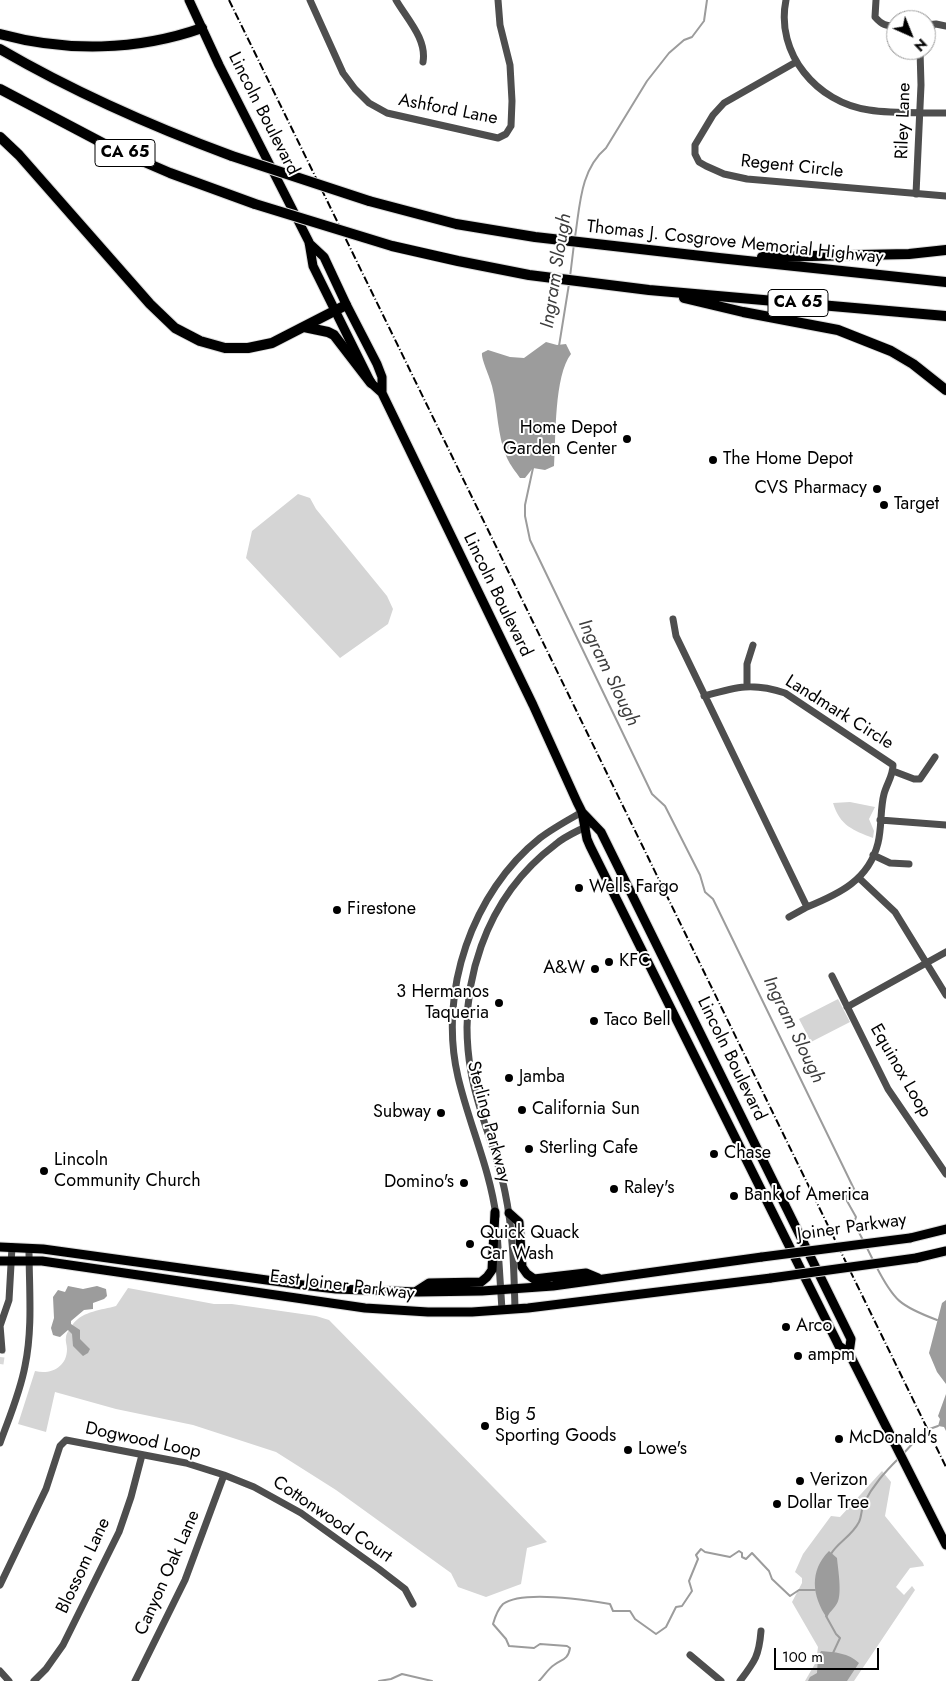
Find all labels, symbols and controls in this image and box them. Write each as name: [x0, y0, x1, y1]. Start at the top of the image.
north arrow: [886, 10, 936, 60]
text: N: [910, 34, 932, 56]
street label: Lincoln Boulevard: [223, 49, 303, 179]
street label: Riley Lane: [892, 82, 916, 160]
street label: Ashford Lane: [396, 90, 500, 130]
road number: CA 65: [95, 140, 155, 167]
street label: Regent Circle: [740, 151, 844, 183]
water label: Ingram Slough: [537, 212, 577, 330]
street label: Thomas J. Cosgrove Memorial Highway: [586, 217, 884, 269]
road number: CA 65: [768, 290, 828, 316]
place label: Home Depot Garden Center: [503, 418, 617, 460]
marker: Home Depot Garden Center: [621, 433, 633, 445]
place label: The Home Depot: [723, 449, 853, 471]
marker: The Home Depot: [707, 454, 719, 466]
place label: CVS Pharmacy: [754, 478, 867, 500]
marker: CVS Pharmacy: [871, 483, 883, 495]
place label: Target: [894, 494, 939, 516]
marker: Target: [878, 499, 890, 511]
street label: Lincoln Boulevard: [458, 530, 536, 660]
water label: Ingram Slough: [572, 616, 644, 730]
street label: Landmark Circle: [781, 671, 897, 755]
place label: Wells Fargo: [589, 877, 679, 899]
marker: Wells Fargo: [573, 882, 585, 894]
place label: Firestone: [347, 899, 416, 921]
marker: Firestone: [331, 904, 343, 916]
place label: KFC: [619, 951, 650, 973]
marker: KFC: [603, 956, 615, 968]
place label: A&W: [543, 958, 585, 980]
marker: A&W: [589, 963, 601, 975]
water label: Ingram Slough: [757, 973, 829, 1087]
place label: 3 Hermanos Taqueria: [396, 982, 489, 1024]
street label: Lincoln Boulevard: [692, 994, 770, 1124]
marker: 3 Hermanos Taqueria: [493, 997, 505, 1009]
place label: Taco Bell: [604, 1010, 671, 1032]
marker: Taco Bell: [588, 1015, 600, 1027]
street label: Equinox Loop: [865, 1020, 935, 1122]
street label: Sterling Parkway: [461, 1059, 515, 1185]
place label: Jamba: [519, 1067, 565, 1089]
marker: Jamba: [503, 1072, 515, 1084]
place label: California Sun: [532, 1099, 640, 1121]
place label: Subway: [373, 1102, 431, 1124]
marker: California Sun: [516, 1104, 528, 1116]
marker: Subway: [435, 1107, 447, 1119]
place label: Sterling Cafe: [539, 1138, 638, 1160]
marker: Sterling Cafe: [523, 1143, 535, 1155]
place label: Chase: [724, 1143, 771, 1165]
marker: Chase: [708, 1148, 720, 1160]
place label: Lincoln Community Church: [54, 1150, 201, 1192]
marker: Lincoln Community Church: [38, 1165, 50, 1177]
place label: Domino's: [384, 1172, 454, 1194]
marker: Domino's: [458, 1177, 470, 1189]
place label: Raley's: [624, 1178, 674, 1200]
marker: Raley's: [608, 1183, 620, 1195]
place label: Bank of America: [744, 1185, 869, 1207]
marker: Bank of America: [728, 1190, 740, 1202]
street label: Joiner Parkway: [796, 1210, 908, 1246]
place label: Quick Quack Car Wash: [480, 1223, 579, 1266]
marker: Quick Quack Car Wash: [464, 1238, 476, 1250]
street label: East Joiner Parkway: [268, 1266, 416, 1306]
place label: Arco: [796, 1316, 832, 1338]
marker: Arco: [780, 1321, 792, 1333]
place label: ampm: [808, 1345, 855, 1367]
marker: ampm: [792, 1350, 804, 1362]
place label: Big 5 Sporting Goods: [495, 1405, 616, 1448]
street label: Dogwood Loop: [83, 1418, 203, 1464]
marker: Big 5 Sporting Goods: [479, 1420, 491, 1432]
place label: McDonald's: [849, 1428, 937, 1450]
marker: McDonald's: [833, 1433, 845, 1445]
place label: Lowe's: [638, 1439, 687, 1461]
marker: Lowe's: [622, 1444, 634, 1456]
place label: Verizon: [810, 1470, 868, 1492]
street label: Cottonwood Court: [268, 1472, 396, 1568]
marker: Verizon: [794, 1475, 806, 1487]
place label: Dollar Tree: [787, 1493, 869, 1515]
marker: Dollar Tree: [771, 1498, 783, 1510]
street label: Canyon Oak Lane: [131, 1507, 205, 1639]
street label: Blossom Lane: [52, 1515, 116, 1617]
scale bar: [776, 1638, 881, 1670]
text: 100 m: [782, 1646, 823, 1668]

